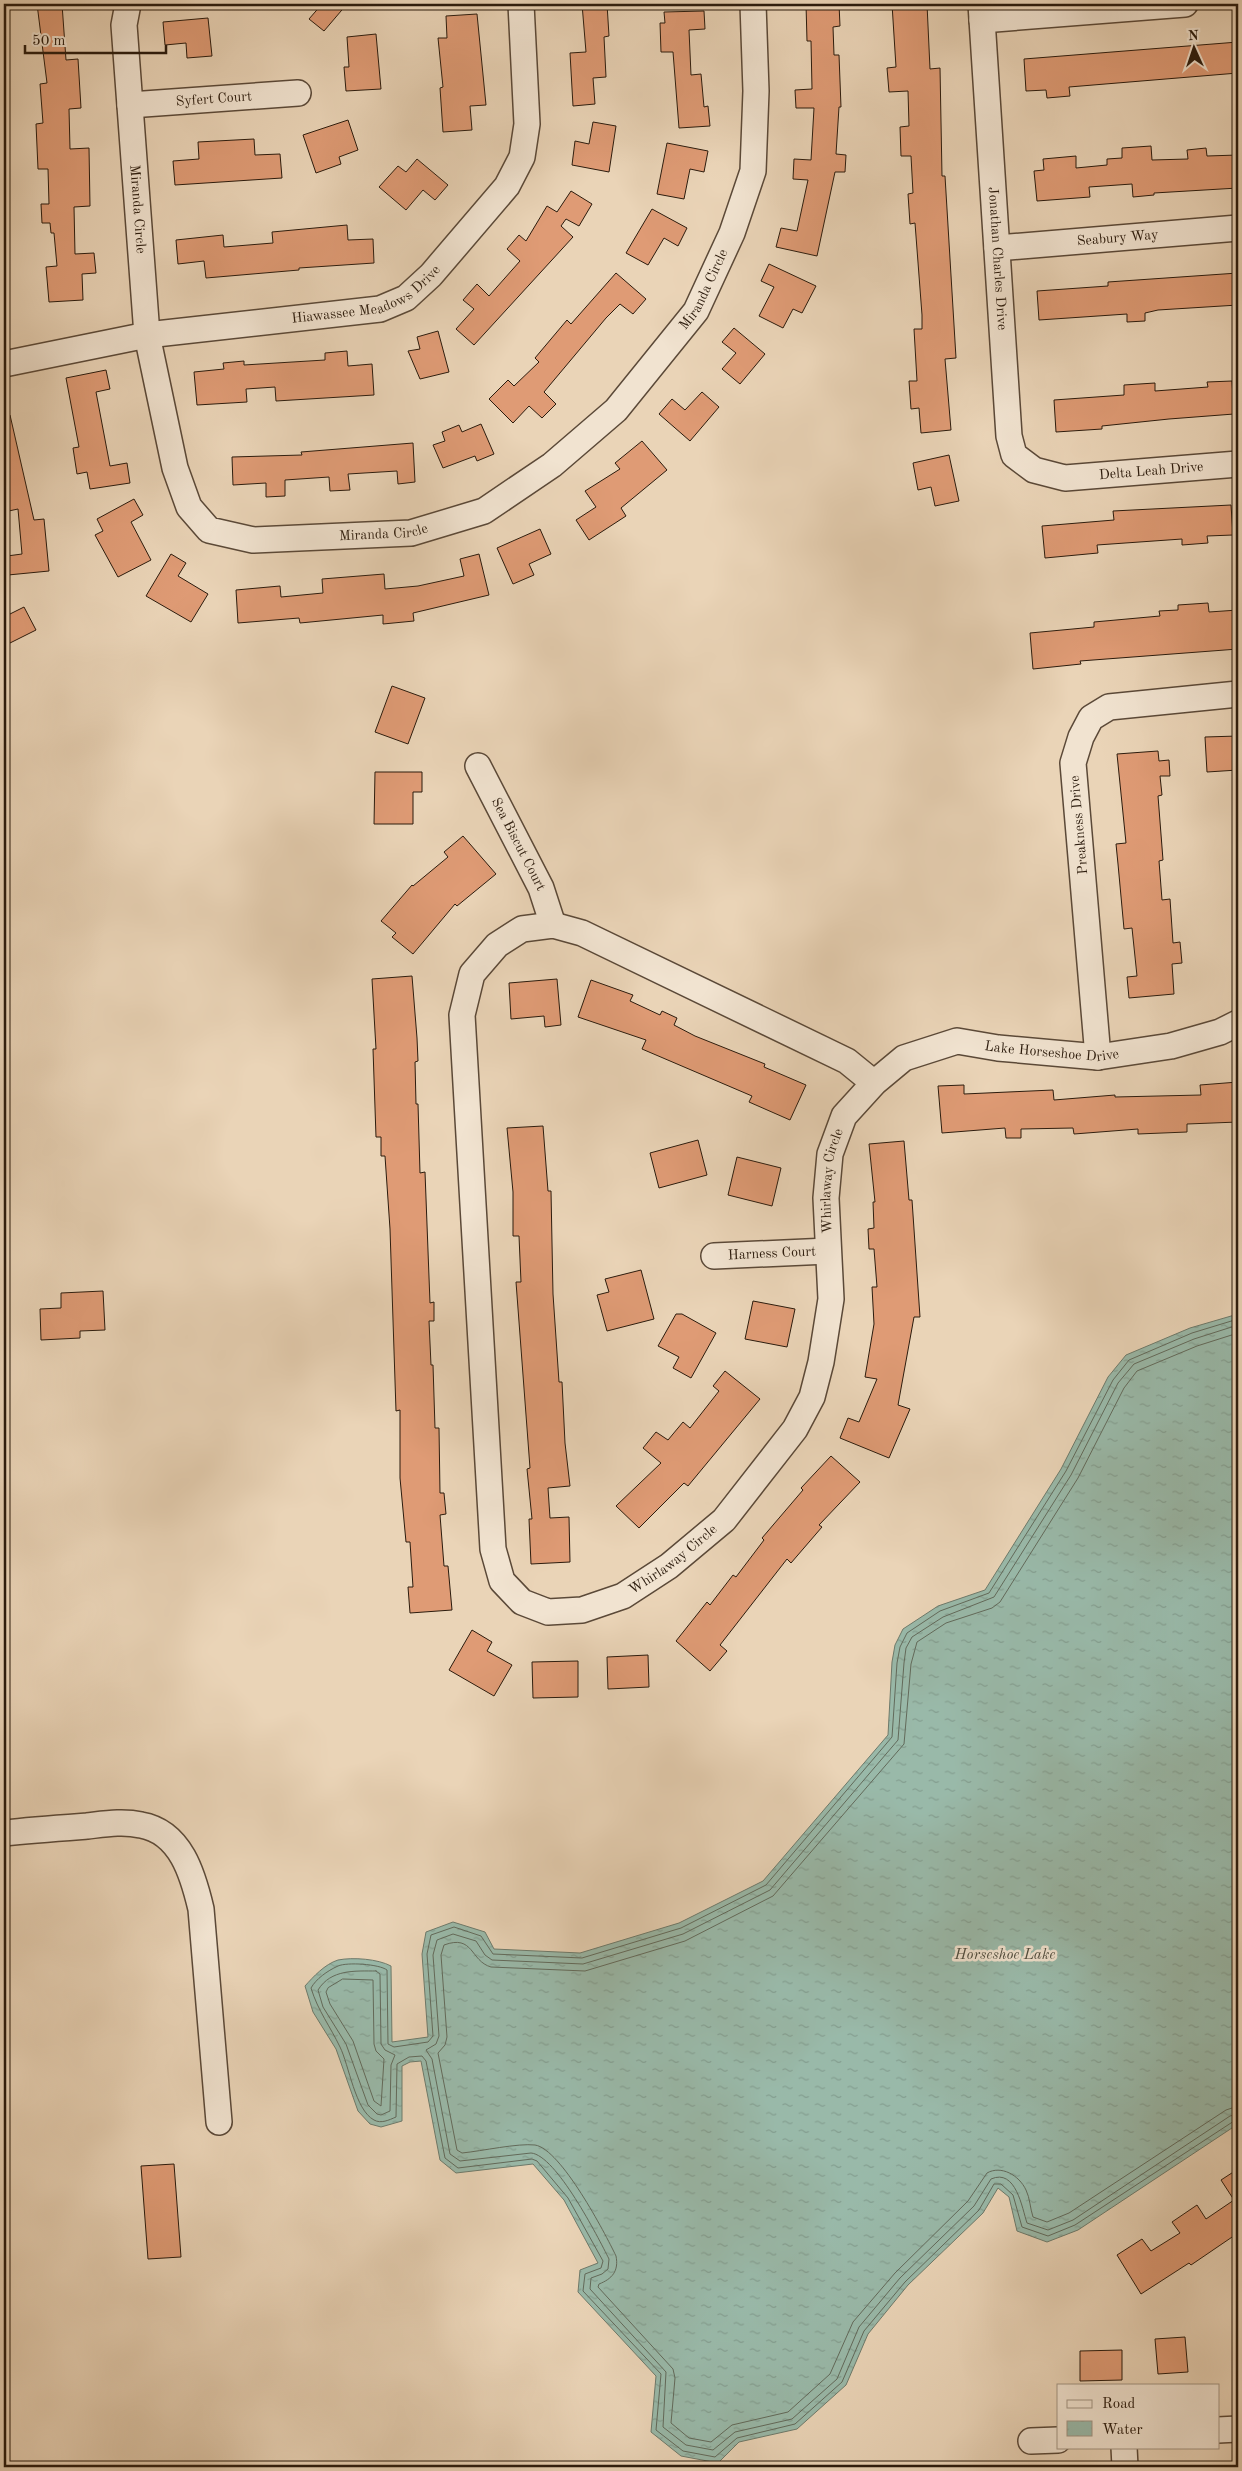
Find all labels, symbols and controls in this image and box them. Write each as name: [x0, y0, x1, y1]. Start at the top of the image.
scale bar: [25, 22, 166, 54]
north arrow: [1170, 22, 1220, 72]
text: N: [1188, 29, 1199, 43]
text: 50 m: [32, 34, 66, 49]
street label: Syfert Court: [175, 89, 252, 109]
street label: Miranda Circle: [127, 164, 148, 254]
street label: Jonathan Charles Drive: [986, 186, 1009, 331]
street label: Seabury Way: [1076, 228, 1159, 248]
street label: Miranda Circle: [677, 247, 731, 332]
street label: Hiawassee Meadows Drive: [291, 263, 443, 326]
street label: Delta Leah Drive: [1098, 460, 1204, 482]
street label: Miranda Circle: [339, 521, 430, 543]
street label: Preakness Drive: [1068, 775, 1090, 875]
street label: Sea Biscut Court: [489, 795, 548, 893]
street label: Lake Horseshoe Drive: [984, 1039, 1120, 1064]
street label: Whirlaway Circle: [819, 1127, 846, 1234]
street label: Harness Court: [728, 1245, 816, 1262]
street label: Whirlaway Circle: [627, 1522, 720, 1597]
water label: Horseshoe Lake: [954, 1948, 1055, 1963]
legend: [1057, 2384, 1220, 2448]
text: Road: [1102, 2397, 1136, 2412]
text: Water: [1102, 2423, 1143, 2438]

